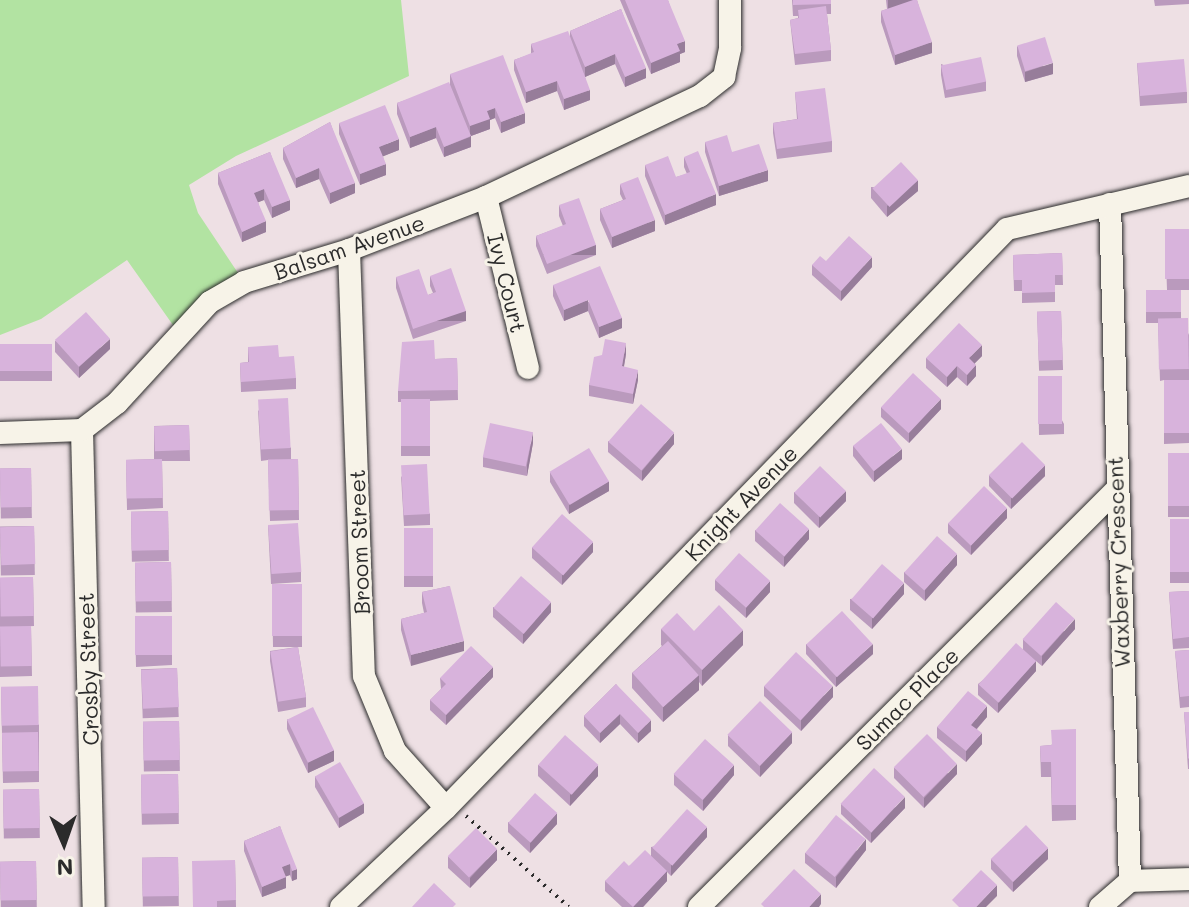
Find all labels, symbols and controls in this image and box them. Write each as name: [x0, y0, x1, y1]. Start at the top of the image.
street label: Balsam Avenue: [270, 209, 428, 285]
street label: Ivy Court: [482, 231, 532, 335]
street label: Knight Avenue: [679, 440, 803, 566]
street label: Waxberry Crescent: [1101, 456, 1135, 668]
street label: Broom Street: [343, 469, 375, 615]
street label: Crosby Street: [72, 592, 104, 746]
street label: Sumac Place: [850, 642, 964, 756]
north arrow: [24, 803, 104, 883]
text: N: [56, 853, 74, 882]

